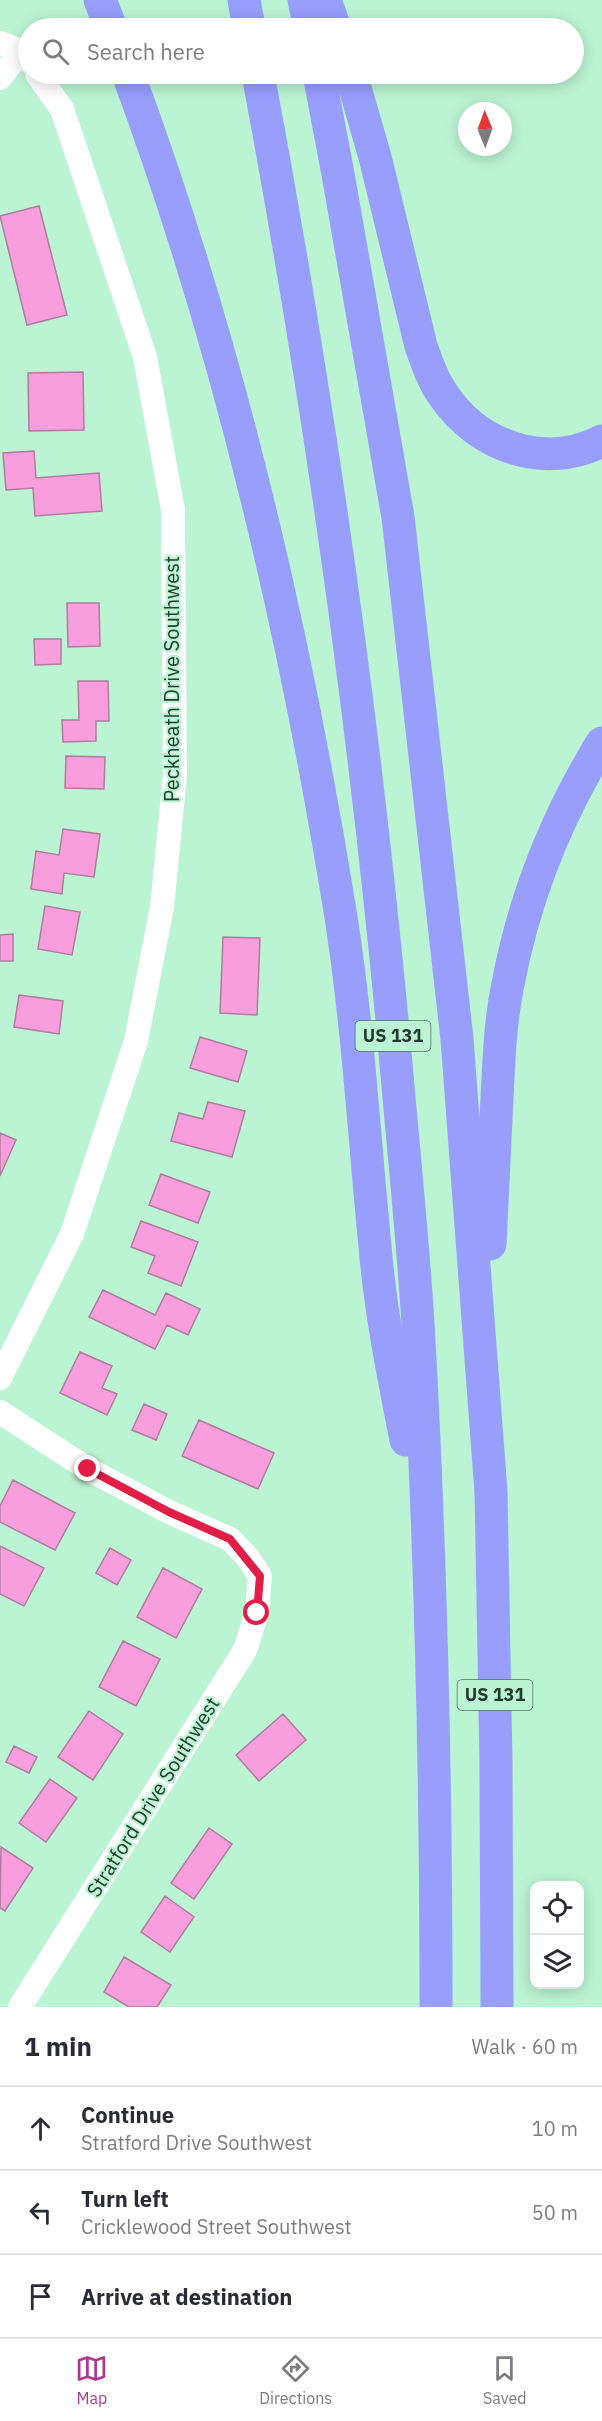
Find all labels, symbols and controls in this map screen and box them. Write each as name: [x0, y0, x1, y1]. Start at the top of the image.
search box: [18, 18, 584, 84]
icon: search: [39, 35, 72, 68]
text: Search here: [87, 37, 205, 66]
north arrow: [458, 102, 512, 156]
street label: Peckheath Drive Southwest: [158, 556, 185, 802]
road number: US 131: [356, 1021, 430, 1051]
route end: [74, 1455, 100, 1481]
route start: [243, 1599, 269, 1625]
road number: US 131: [458, 1680, 532, 1710]
street label: Stratford Drive Southwest: [80, 1692, 225, 1902]
map controls: [530, 1881, 584, 1989]
button: locate: [530, 1881, 584, 1935]
button: layers: [530, 1935, 584, 1989]
text: 1 min: [24, 2029, 92, 2063]
text: Walk · 60 m: [472, 2033, 578, 2060]
text: Continue: [81, 2100, 174, 2129]
icon: ahead: [24, 2112, 57, 2145]
text: 10 m: [532, 2115, 578, 2142]
text: Stratford Drive Southwest: [81, 2129, 312, 2156]
text: Turn left: [81, 2184, 169, 2213]
icon: left: [24, 2196, 57, 2229]
text: 50 m: [532, 2199, 578, 2226]
text: Cricklewood Street Southwest: [81, 2213, 352, 2240]
icon: arrive: [24, 2280, 57, 2313]
text: Arrive at destination: [81, 2282, 292, 2311]
tab: Map: [75, 2352, 108, 2408]
tab: Directions: [259, 2352, 332, 2408]
tab: Saved: [483, 2352, 527, 2408]

